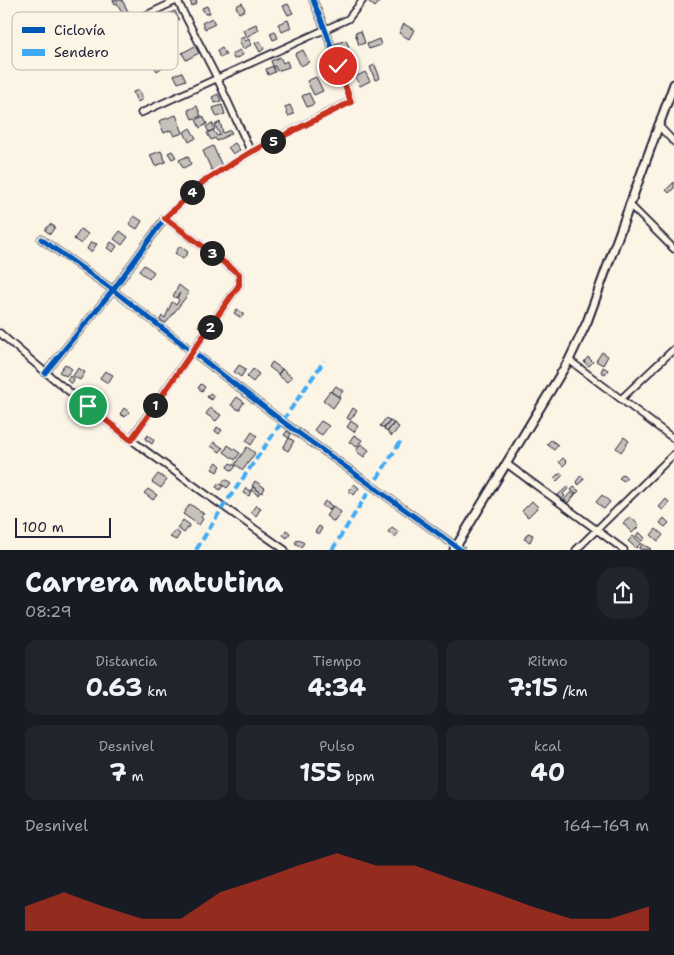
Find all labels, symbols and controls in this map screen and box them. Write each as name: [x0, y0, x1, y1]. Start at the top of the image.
legend: [12, 12, 178, 70]
text: Ciclovía: [54, 21, 106, 39]
text: Sendero: [54, 43, 109, 61]
pin: [317, 45, 359, 87]
icon: check: [324, 52, 352, 80]
pin: 5: [260, 128, 286, 154]
text: 5: [269, 132, 278, 150]
pin: 4: [180, 180, 204, 204]
text: 4: [188, 183, 197, 201]
pin: 3: [200, 240, 224, 266]
text: 3: [208, 244, 217, 262]
pin: 2: [198, 314, 222, 340]
text: 2: [206, 318, 215, 336]
pin: [67, 385, 109, 427]
icon: arrive: [74, 392, 102, 420]
pin: 1: [142, 392, 168, 418]
text: 1: [152, 396, 159, 414]
scale bar: [15, 515, 111, 538]
text: 100 m: [22, 518, 64, 536]
text: Carrera matutina: [25, 563, 283, 601]
button: share: [597, 567, 649, 619]
text: 08:29: [25, 601, 72, 622]
text: Distancia: [95, 652, 157, 670]
text: Tiempo: [313, 652, 361, 670]
text: Ritmo: [528, 652, 568, 670]
text: 0.63: [86, 670, 142, 704]
text: 4:34: [308, 670, 366, 704]
text: 7:15: [508, 670, 558, 704]
text: km: [142, 682, 167, 700]
text: /km: [558, 682, 588, 700]
text: Desnivel: [99, 737, 154, 755]
text: Pulso: [319, 737, 355, 755]
text: kcal: [534, 737, 561, 755]
text: 7: [109, 755, 127, 789]
text: 155: [299, 755, 342, 789]
text: 40: [530, 755, 565, 789]
text: m: [127, 767, 144, 785]
text: bpm: [342, 767, 375, 785]
text: Desnivel: [25, 815, 88, 836]
text: 164–169 m: [563, 815, 649, 836]

